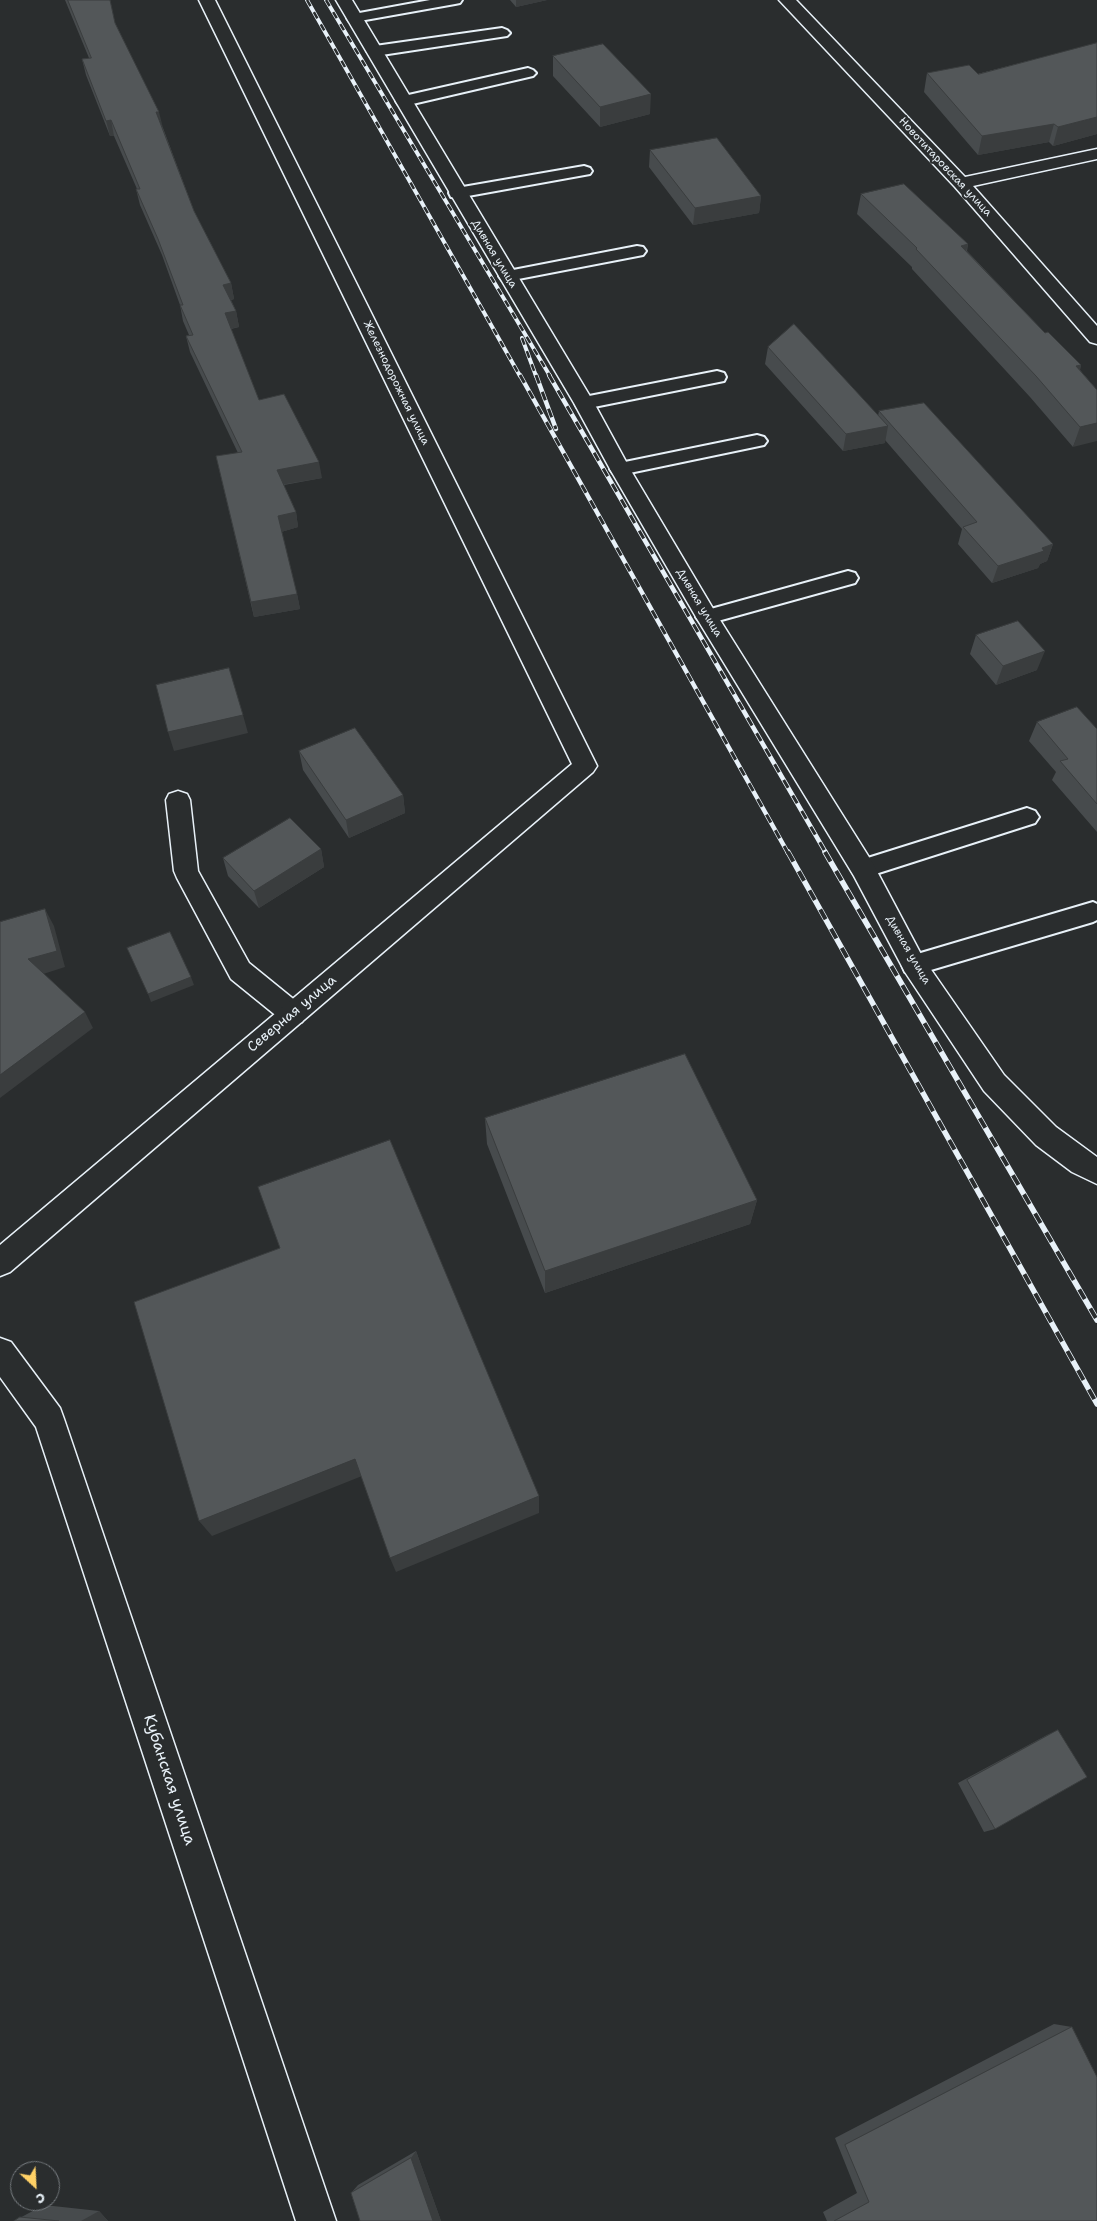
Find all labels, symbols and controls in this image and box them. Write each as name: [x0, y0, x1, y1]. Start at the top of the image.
street label: Новотитаровская улица: [896, 115, 994, 219]
street label: Дивная улица: [468, 217, 520, 291]
street label: Железнодорожная улица: [360, 319, 432, 447]
street label: Дивная улица: [673, 566, 725, 640]
street label: Дивная улица: [883, 913, 933, 987]
street label: Северная улица: [244, 972, 340, 1056]
street label: Кубанская улица: [139, 1712, 199, 1848]
north arrow: [10, 2161, 60, 2211]
text: С: [33, 2189, 49, 2209]

